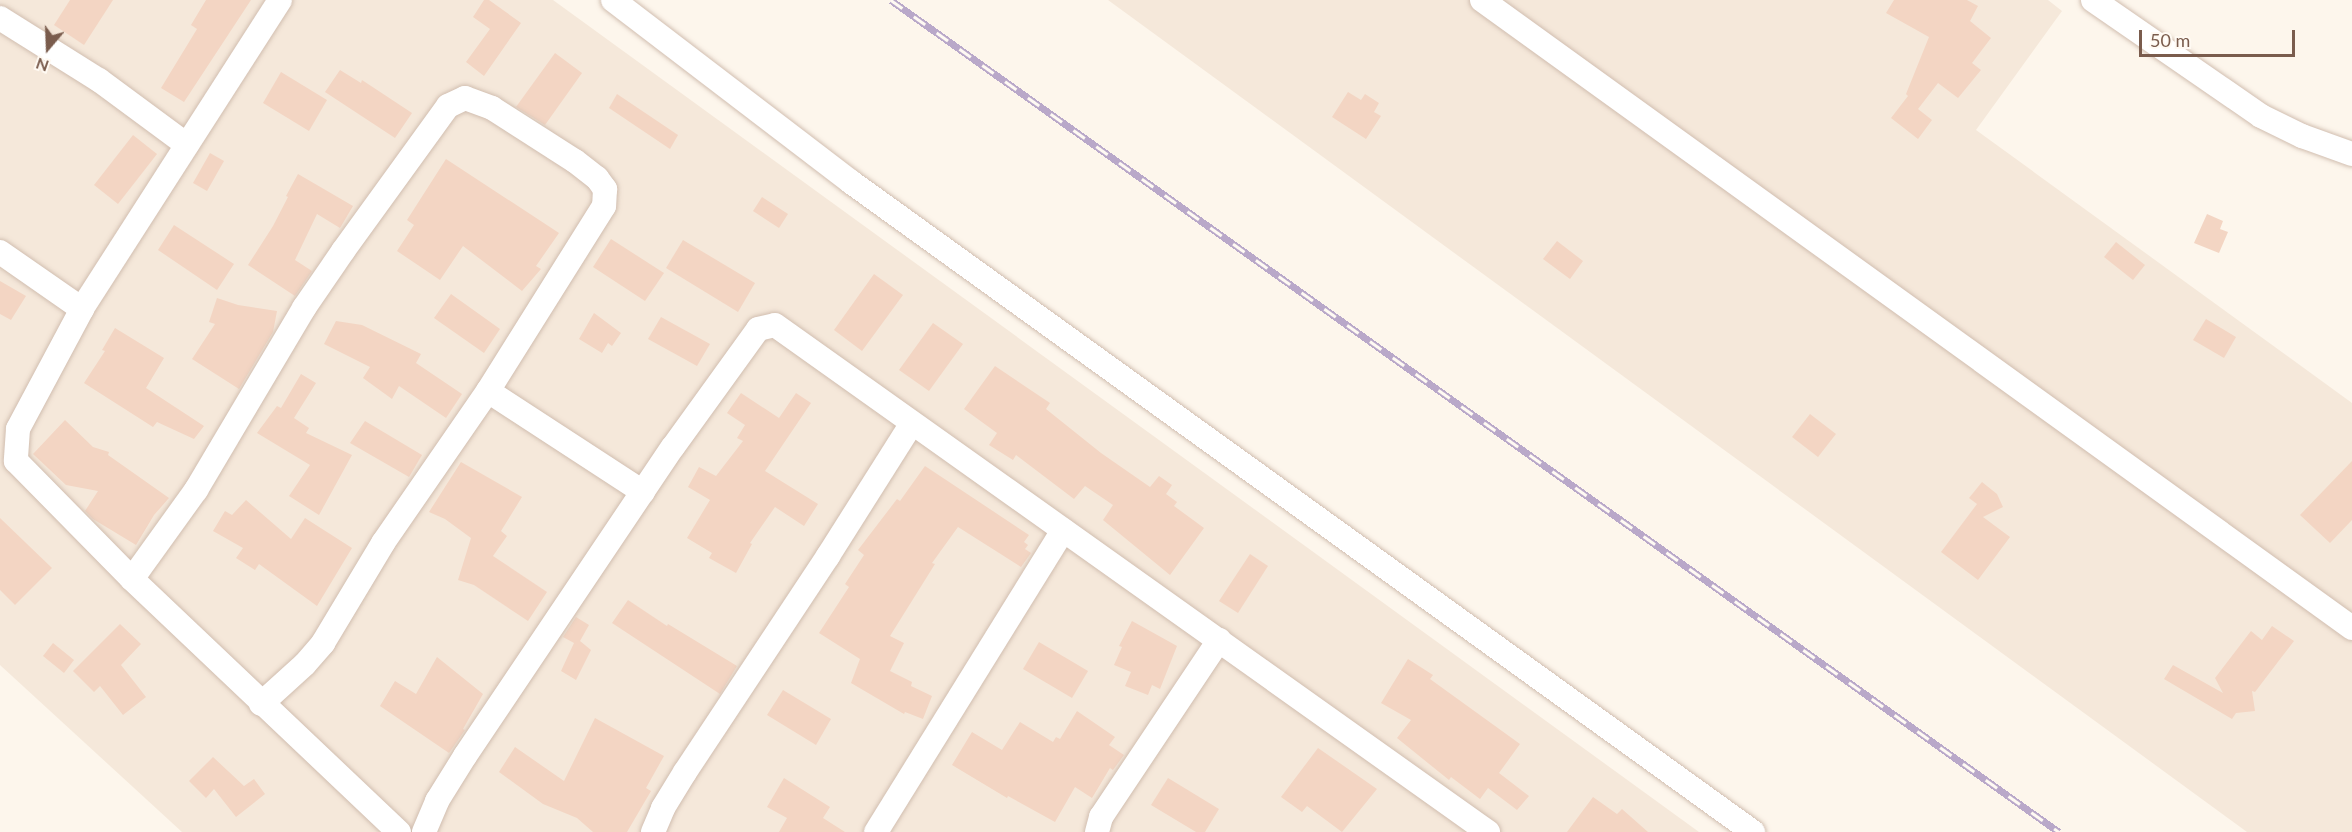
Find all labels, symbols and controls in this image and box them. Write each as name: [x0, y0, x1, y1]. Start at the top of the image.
north arrow: [18, 18, 78, 78]
scale bar: [2142, 18, 2298, 56]
text: 50 m: [2150, 29, 2190, 51]
text: N: [33, 55, 51, 76]

